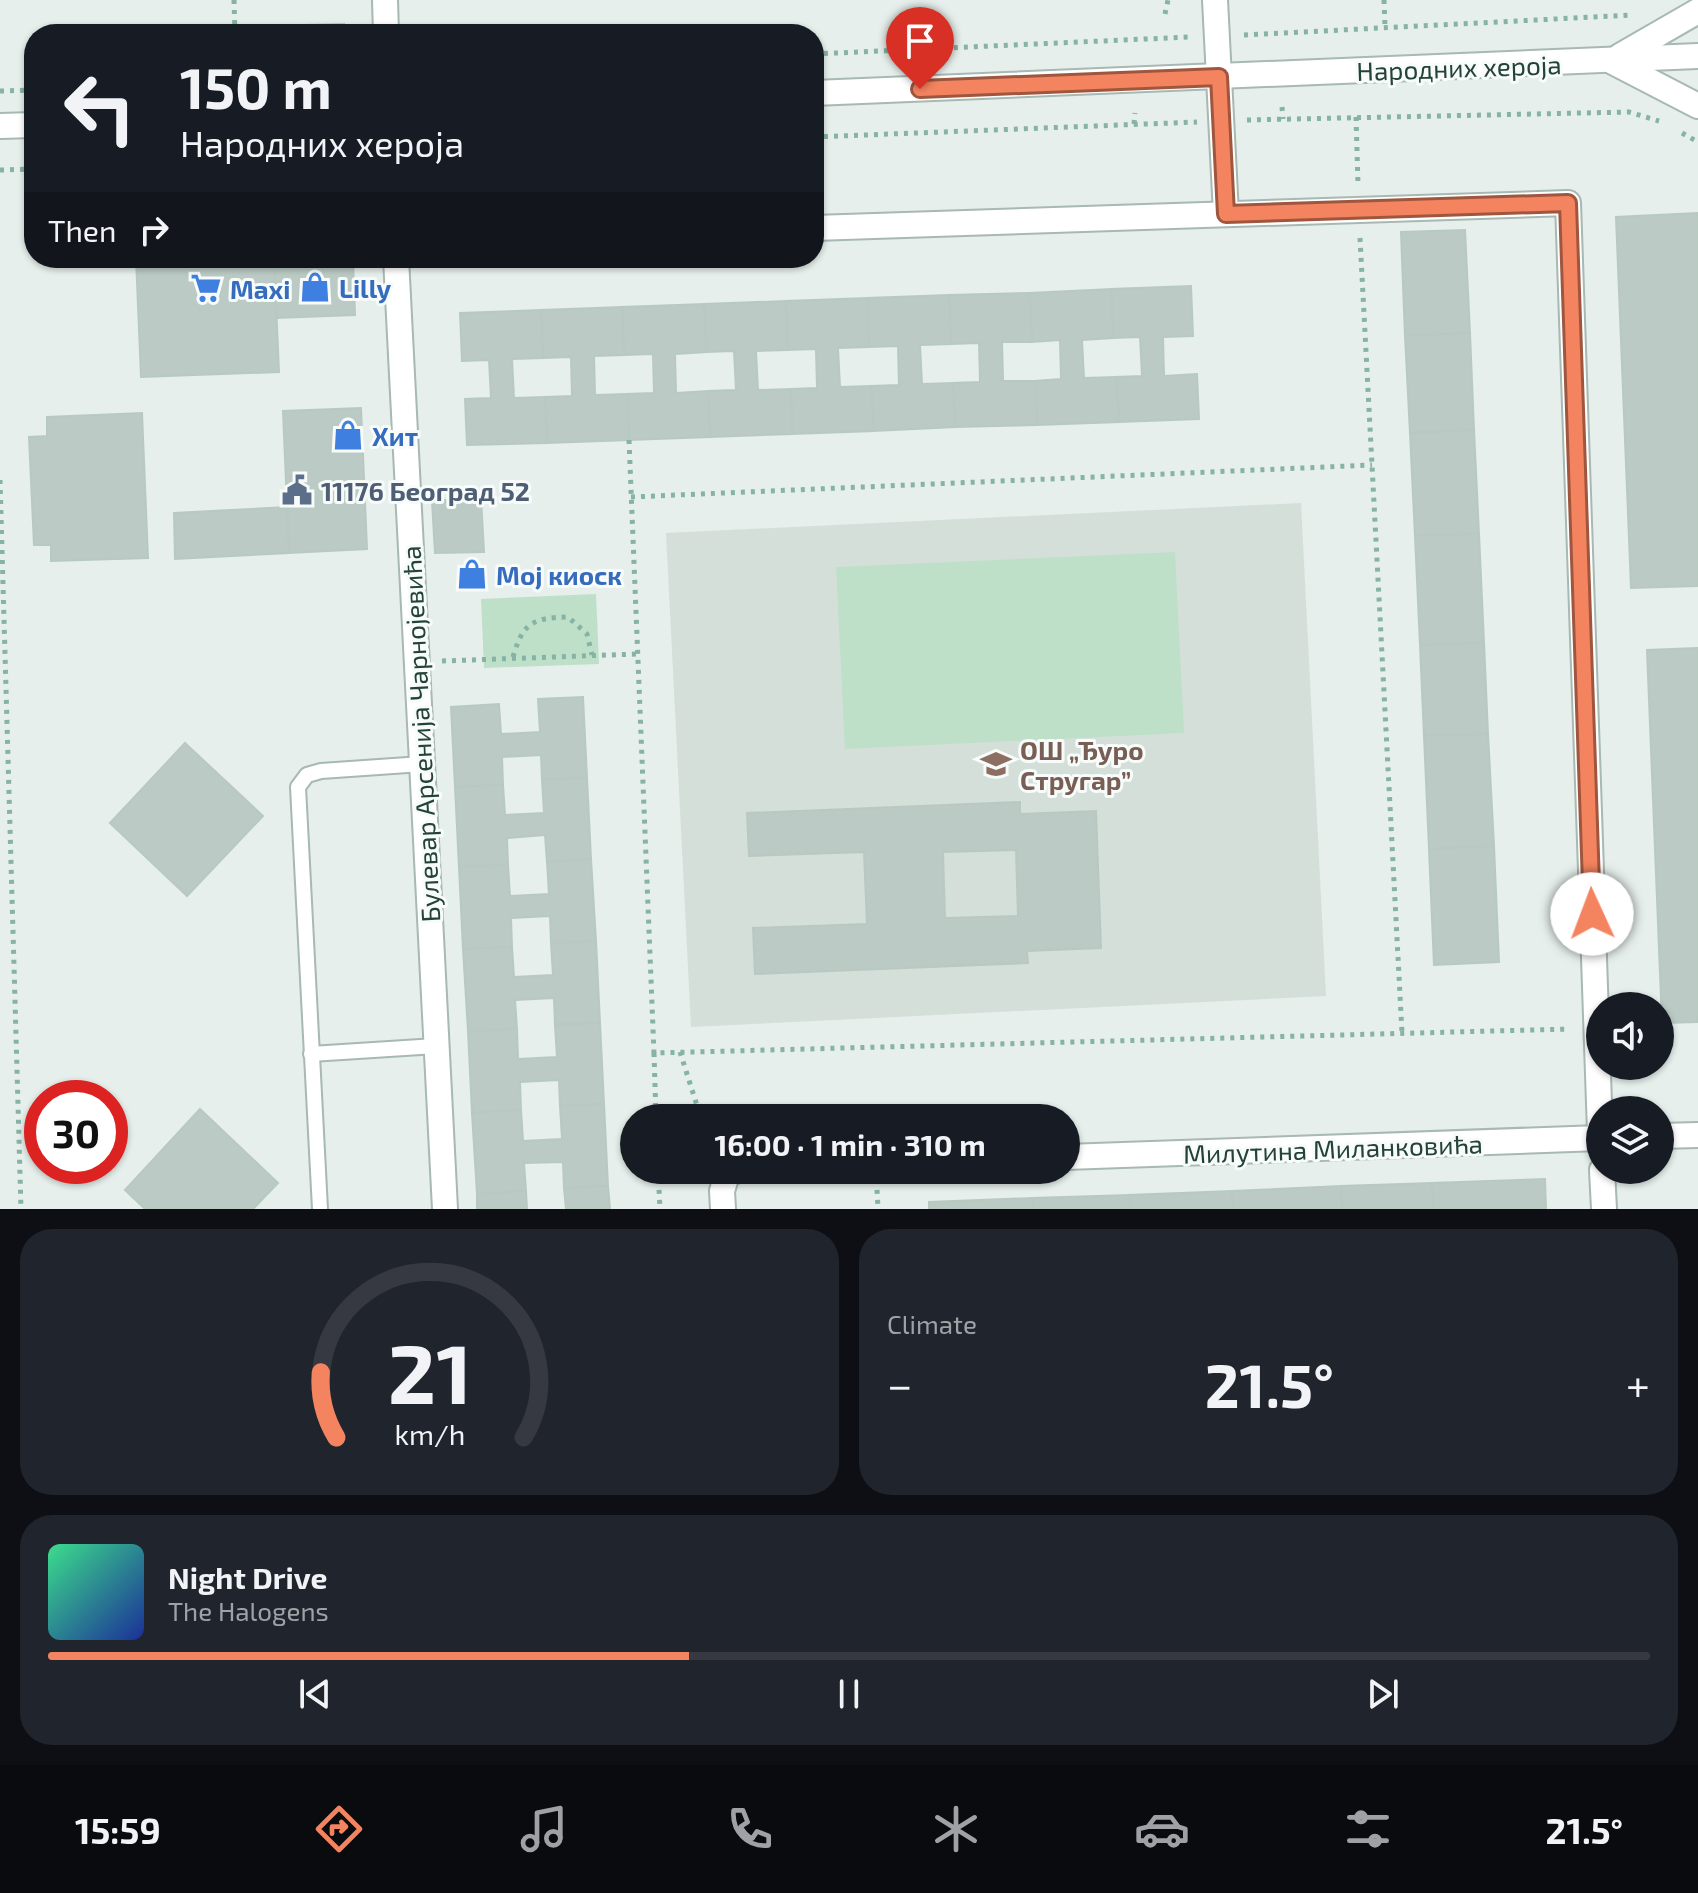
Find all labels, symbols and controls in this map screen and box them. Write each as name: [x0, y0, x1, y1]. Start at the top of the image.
pin: [886, 7, 954, 89]
icon: arrive: [898, 19, 942, 63]
street label: Народних хероја: [1356, 48, 1562, 86]
text: 150 m: [180, 53, 332, 120]
icon: left: [48, 56, 152, 160]
text: Народних хероја: [180, 121, 464, 164]
icon: right: [132, 208, 176, 252]
text: Then: [48, 212, 116, 248]
shop icon: Lilly: [298, 270, 332, 304]
supermarket icon: Maxi: [189, 271, 223, 305]
place label: Lilly: [339, 272, 392, 304]
place label: Maxi: [230, 273, 291, 304]
shop icon: Хит: [331, 418, 365, 452]
place label: Хит: [372, 420, 418, 451]
public building icon: 11176 Београд 52: [280, 473, 314, 507]
place label: 11176 Београд 52: [321, 475, 530, 506]
street label: Булевар Арсенија Чарнојевића: [395, 545, 446, 923]
shop icon: Мој киоск: [455, 557, 489, 591]
place label: Мој киоск: [496, 559, 622, 590]
place label: ОШ „Ђуро Стругар”: [1020, 734, 1144, 795]
school or university icon: ОШ „Ђуро Стругар”: [979, 747, 1013, 781]
position arrow: [1550, 872, 1634, 956]
map controls: [1586, 992, 1674, 1184]
button: sound: [1586, 992, 1674, 1080]
speed limit sign: 30: [24, 1080, 128, 1184]
button: layers: [1586, 1096, 1674, 1184]
text: 16:00 · 1 min · 310 m: [714, 1126, 986, 1162]
street label: Милутина Миланковића: [1183, 1127, 1483, 1170]
text: Climate: [887, 1308, 977, 1339]
text: 21: [387, 1321, 472, 1421]
text: 21.5°: [1205, 1348, 1334, 1420]
text: −: [887, 1357, 913, 1410]
text: +: [1626, 1357, 1650, 1410]
text: km/h: [394, 1416, 465, 1451]
text: Night Drive: [168, 1559, 327, 1595]
text: The Halogens: [168, 1595, 329, 1626]
icon: previous: [293, 1672, 337, 1716]
icon: pause: [827, 1672, 871, 1716]
icon: next: [1361, 1672, 1405, 1716]
icon: directions: [311, 1801, 367, 1857]
icon: music: [516, 1801, 572, 1857]
icon: phone: [722, 1801, 778, 1857]
icon: climate: [928, 1801, 984, 1857]
icon: car: [1134, 1801, 1190, 1857]
icon: filters: [1340, 1801, 1396, 1857]
text: 15:59: [75, 1808, 161, 1851]
text: 21.5°: [1546, 1808, 1623, 1851]

